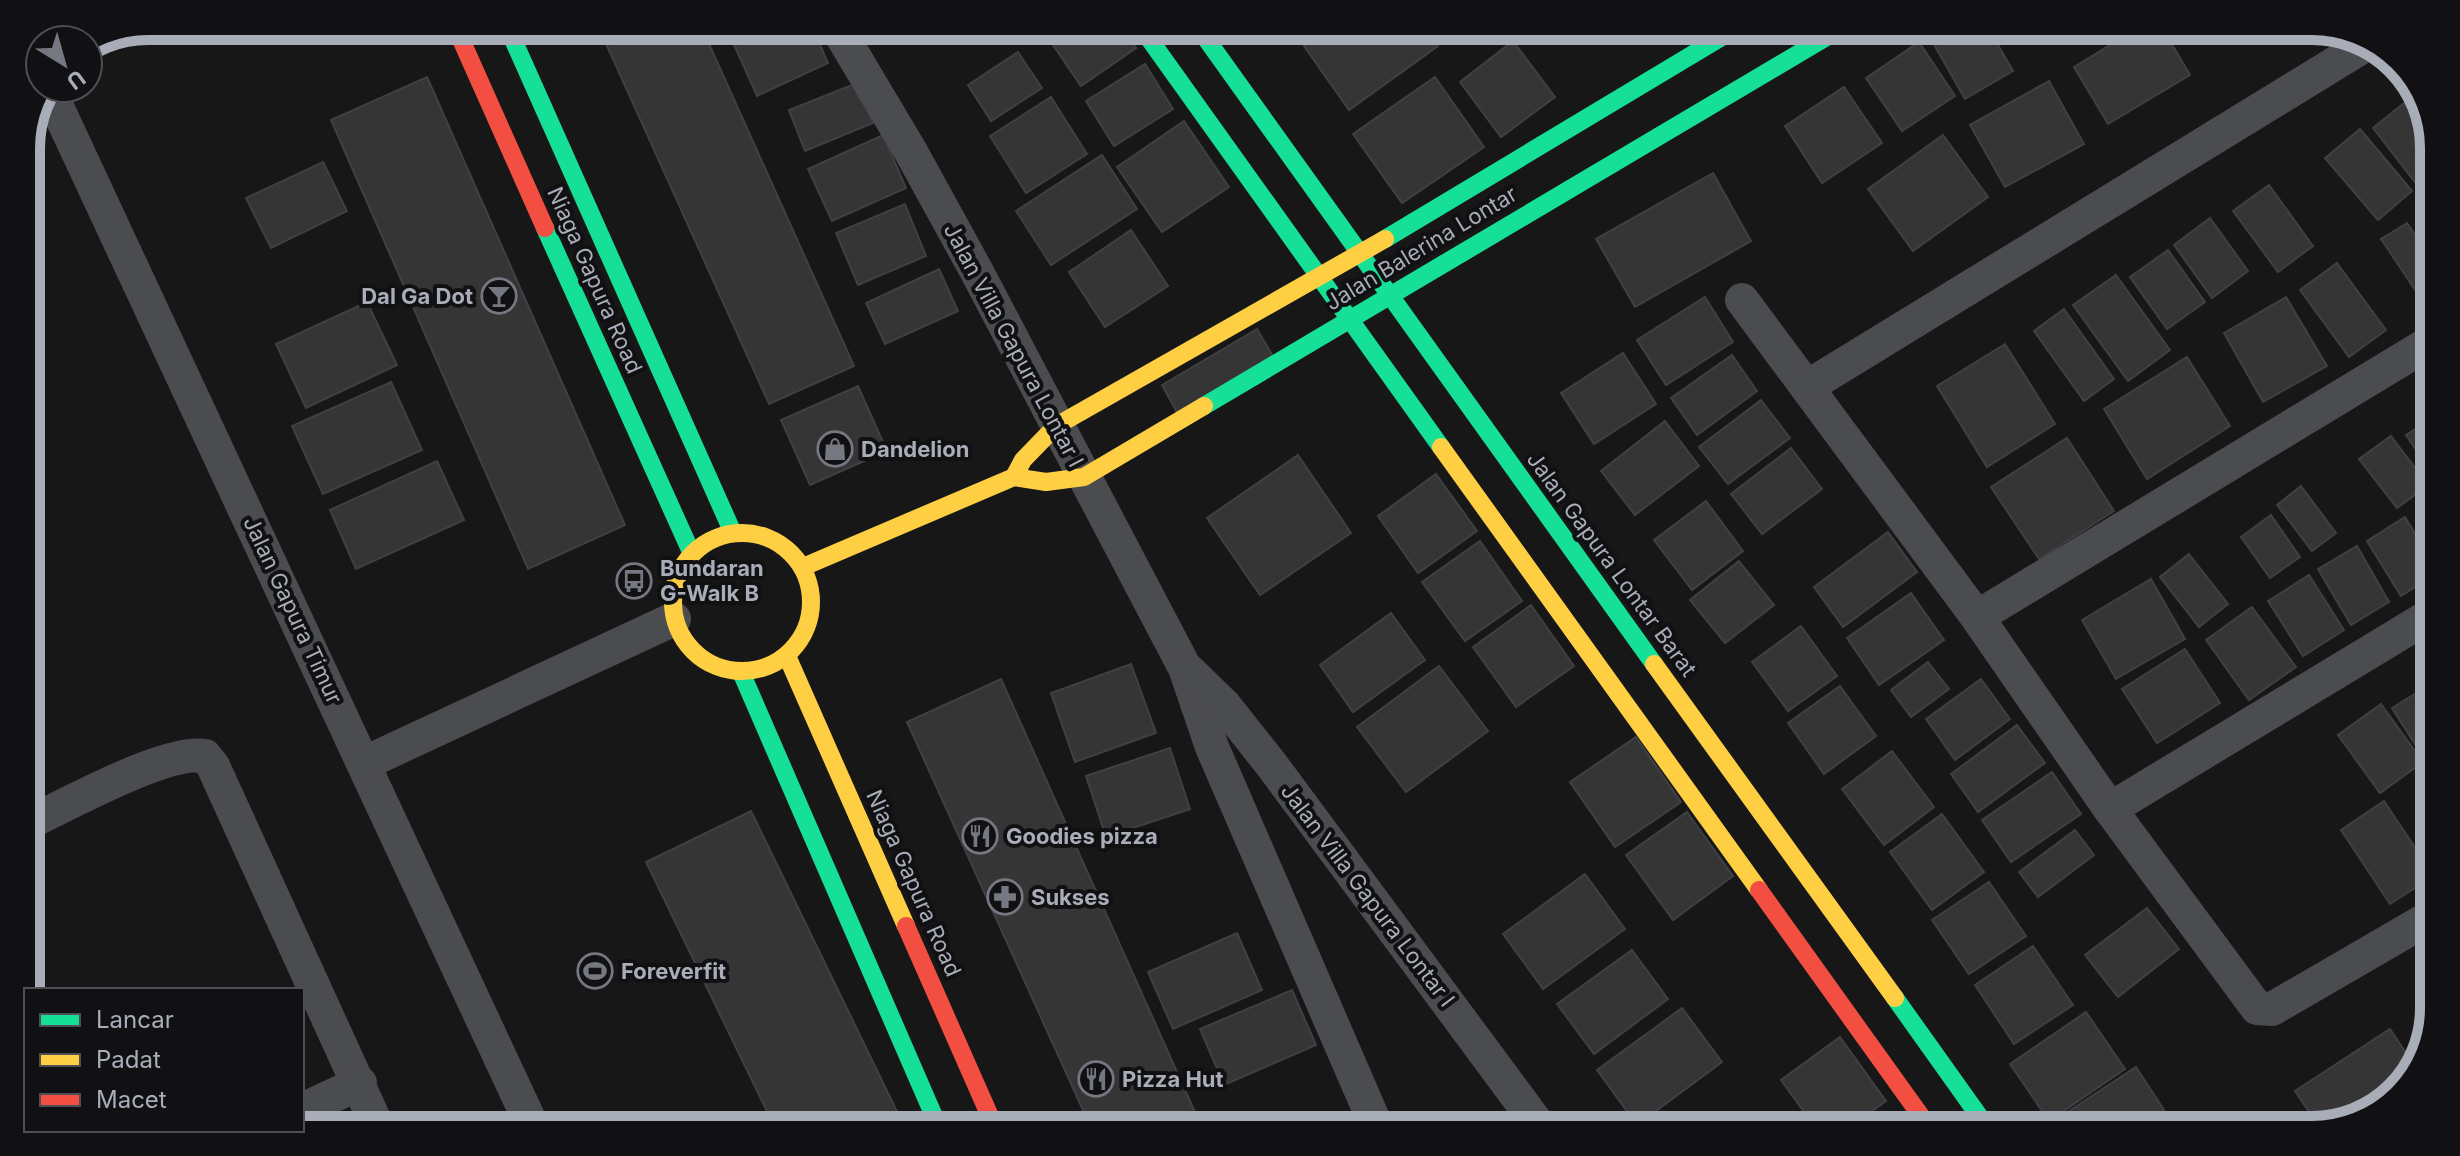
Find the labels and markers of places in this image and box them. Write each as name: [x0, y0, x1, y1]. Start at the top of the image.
bar icon: Dal Ga Dot: [480, 277, 518, 315]
place label: Dal Ga Dot: [361, 283, 473, 309]
shop icon: Dandelion: [816, 430, 854, 468]
place label: Dandelion: [861, 436, 969, 462]
place label: Bundaran G-Walk B: [660, 555, 764, 606]
bus stop icon: Bundaran G-Walk B: [615, 562, 653, 600]
restaurant icon: Goodies pizza: [961, 817, 999, 855]
place label: Goodies pizza: [1006, 823, 1158, 849]
pharmacy icon: Sukses: [986, 878, 1024, 916]
place label: Sukses: [1031, 884, 1110, 910]
sports icon: Foreverfit: [576, 952, 614, 990]
place label: Foreverfit: [621, 958, 726, 984]
restaurant icon: Pizza Hut: [1077, 1060, 1115, 1098]
place label: Pizza Hut: [1122, 1066, 1224, 1092]

